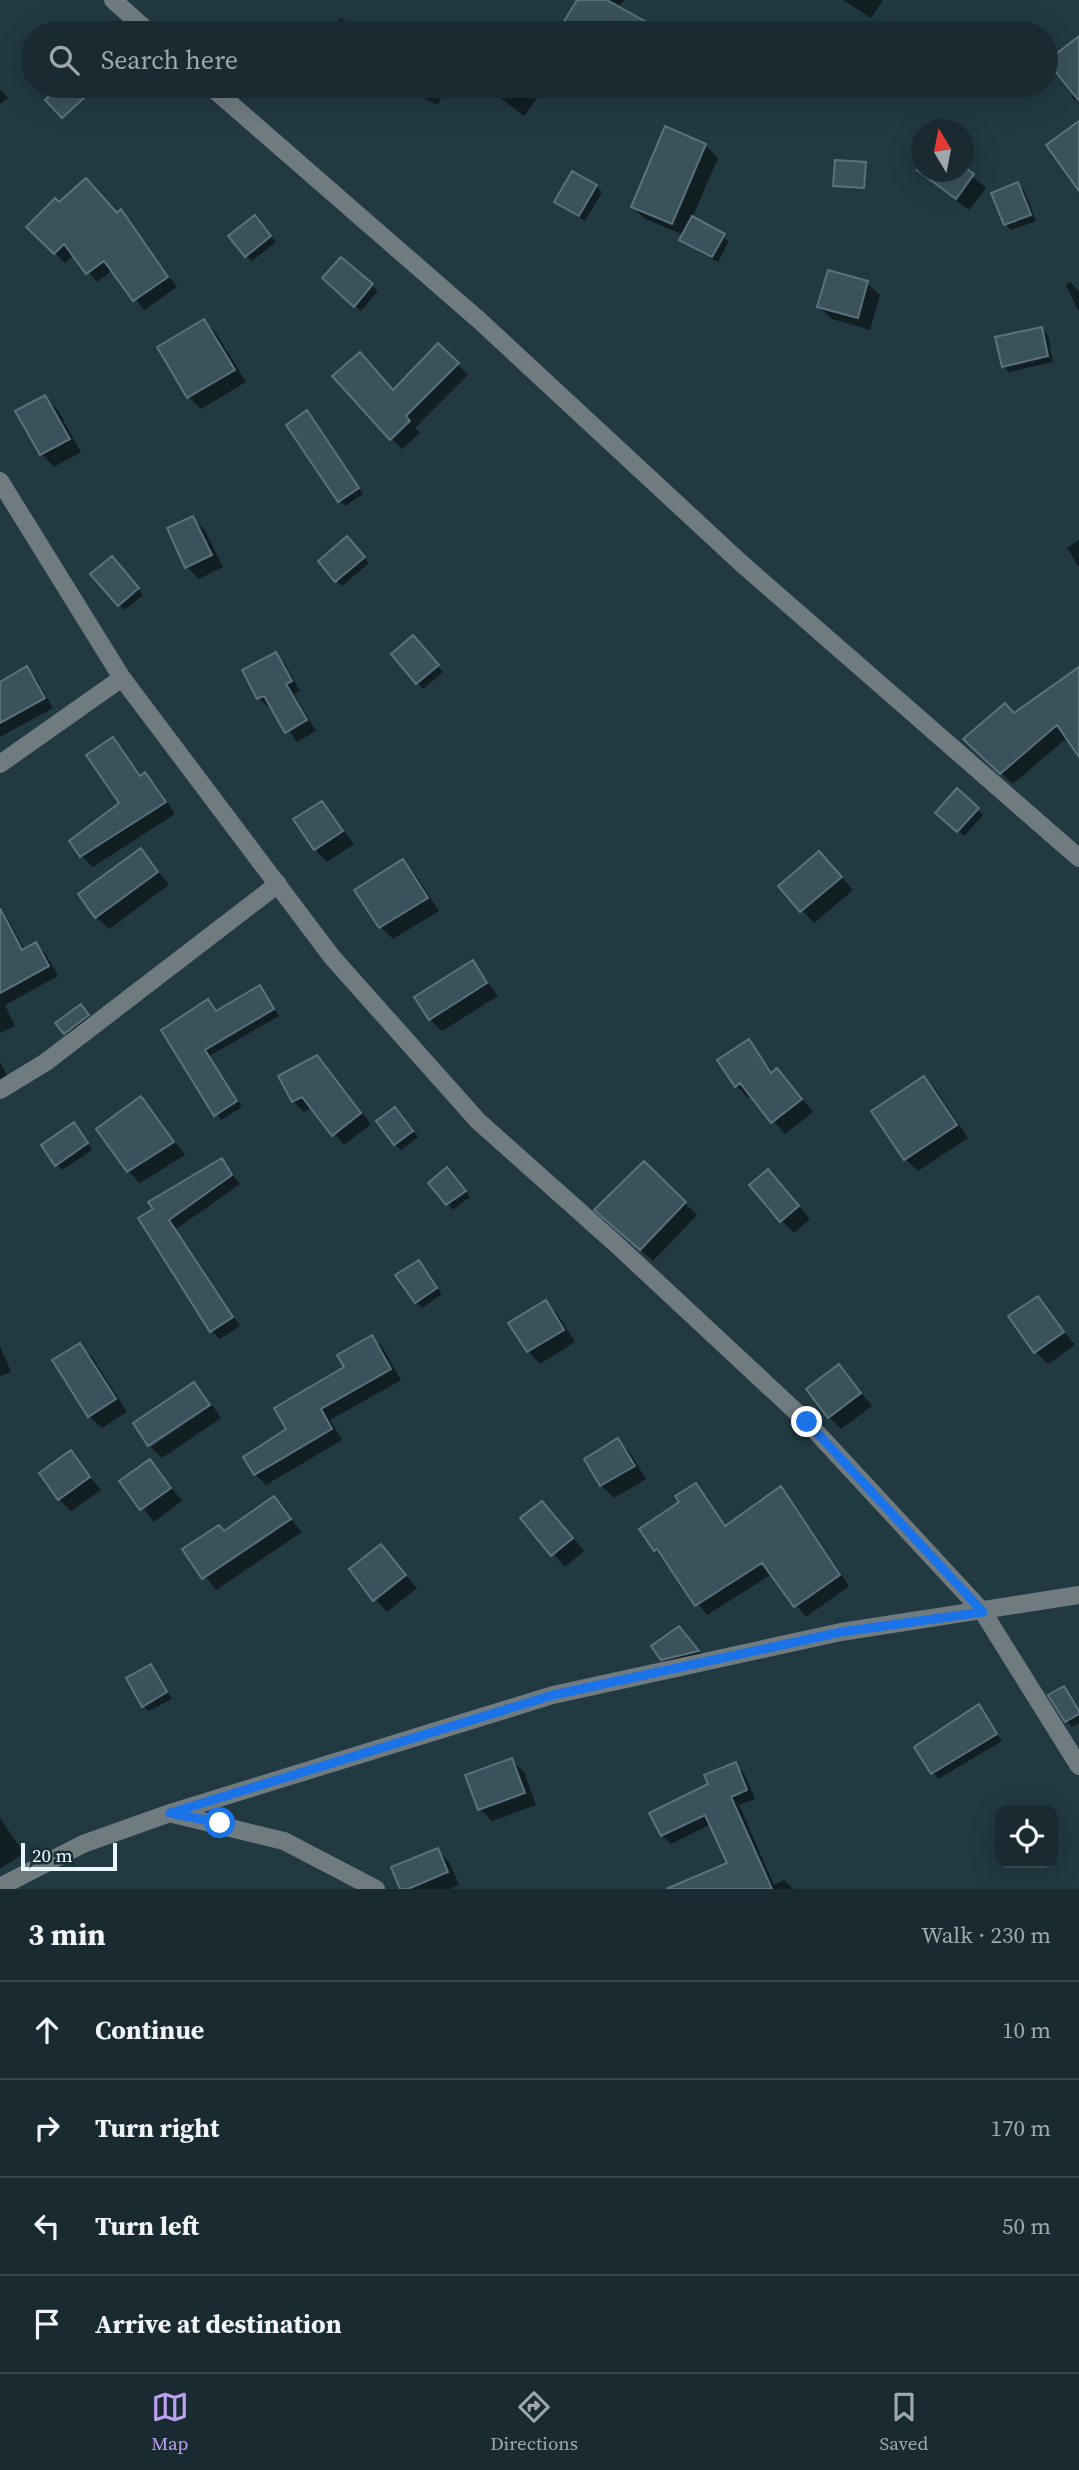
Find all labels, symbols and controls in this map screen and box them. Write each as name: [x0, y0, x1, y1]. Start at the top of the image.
search box: [21, 21, 1058, 98]
icon: search: [45, 41, 83, 79]
text: Search here: [101, 42, 238, 78]
north arrow: [911, 119, 974, 182]
route end: [791, 1406, 822, 1437]
map controls: [995, 1805, 1058, 1868]
button: locate: [995, 1805, 1058, 1868]
route start: [204, 1807, 235, 1838]
scale bar: [21, 1840, 117, 1872]
text: 20 m: [32, 1842, 73, 1868]
text: 3 min: [28, 1914, 106, 1955]
text: Walk · 230 m: [921, 1919, 1051, 1951]
icon: ahead: [28, 2011, 66, 2049]
text: Continue: [95, 2012, 204, 2048]
text: 10 m: [1002, 2014, 1051, 2046]
icon: right: [28, 2109, 66, 2147]
text: Turn right: [95, 2110, 219, 2146]
text: 170 m: [990, 2112, 1051, 2144]
icon: left: [28, 2207, 66, 2245]
text: Turn left: [95, 2208, 199, 2244]
text: 50 m: [1002, 2210, 1051, 2242]
icon: arrive: [28, 2305, 66, 2343]
text: Arrive at destination: [95, 2306, 342, 2342]
tab: Map: [151, 2388, 189, 2456]
tab: Directions: [490, 2388, 578, 2456]
tab: Saved: [880, 2388, 928, 2456]

